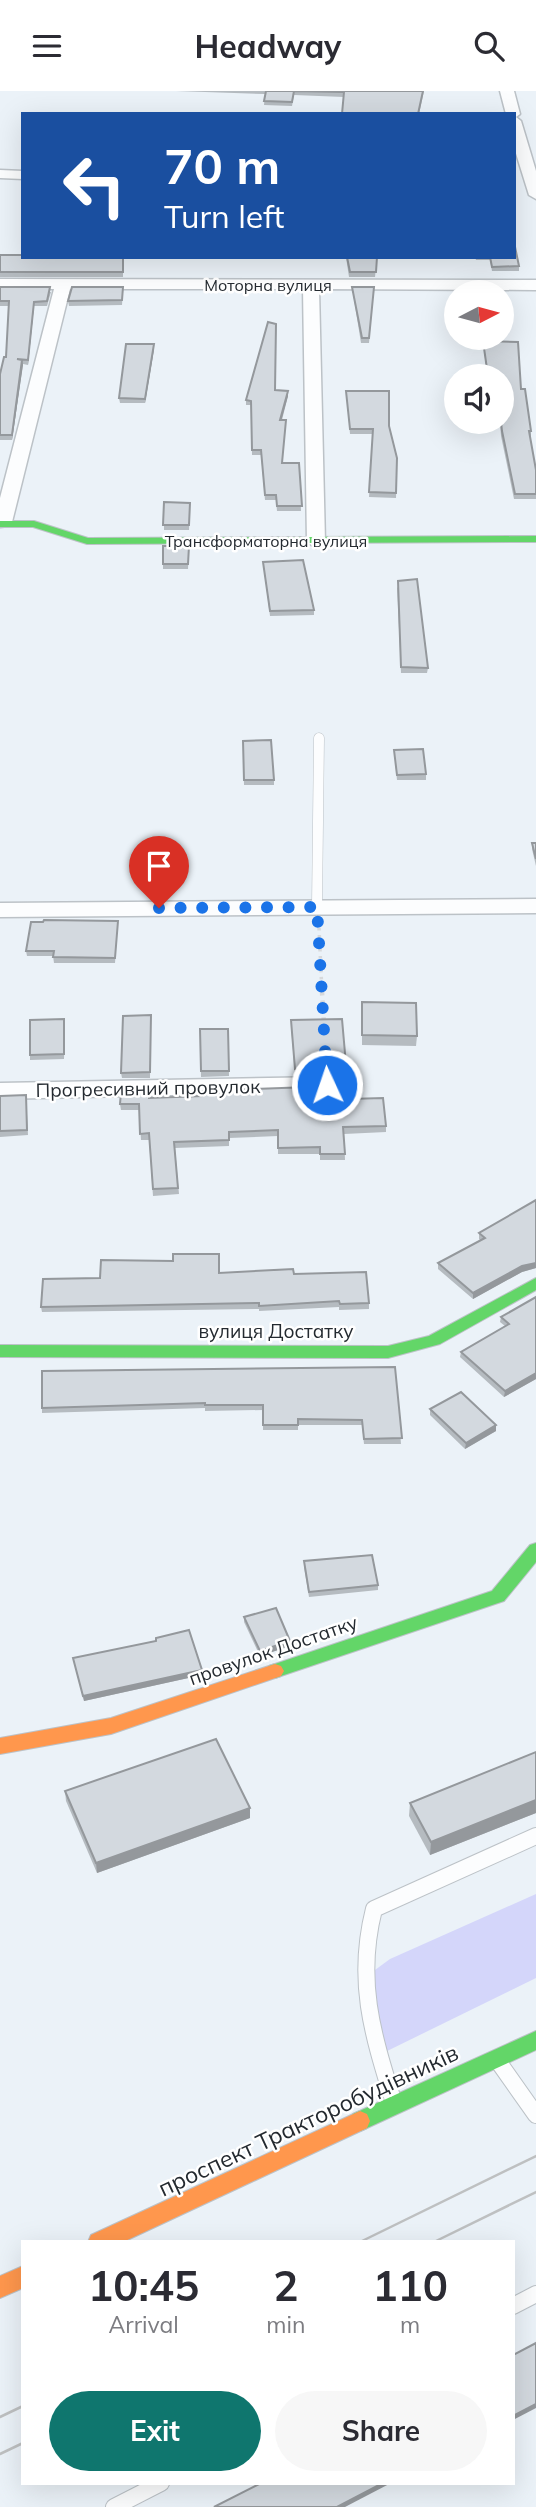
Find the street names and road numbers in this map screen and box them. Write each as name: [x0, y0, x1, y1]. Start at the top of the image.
street label: Моторна вулиця: [204, 275, 332, 295]
street label: Трансформаторна вулиця: [165, 531, 367, 551]
street label: Прогресивний провулок: [35, 1074, 261, 1102]
street label: вулиця Достатку: [198, 1319, 354, 1343]
street label: провулок Достатку: [185, 1610, 361, 1690]
street label: проспект Тракторобудівників: [153, 2038, 463, 2202]

